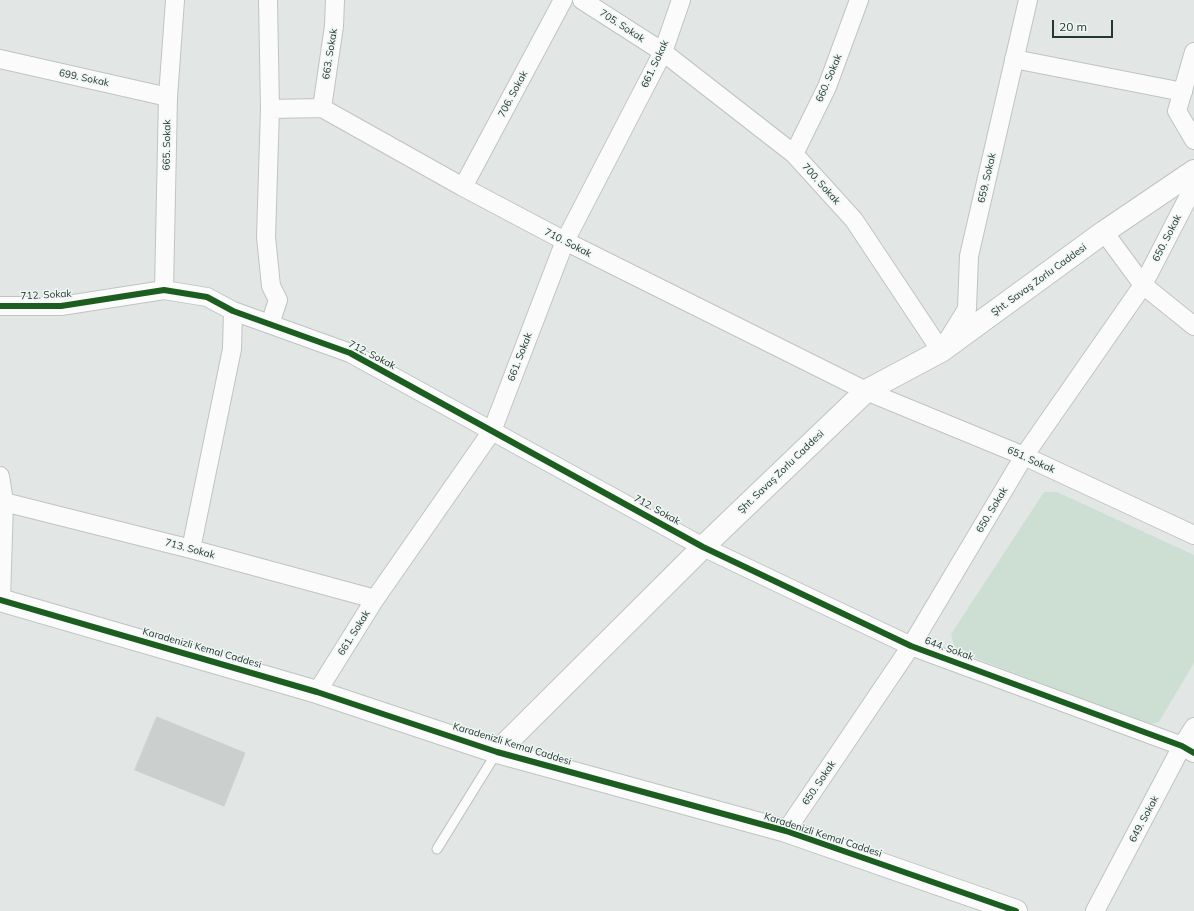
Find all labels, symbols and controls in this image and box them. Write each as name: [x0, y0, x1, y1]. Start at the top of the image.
street label: 705. Sokak: [597, 7, 647, 45]
scale bar: [1054, 12, 1115, 38]
text: 20 m: [1059, 19, 1087, 34]
street label: 663. Sokak: [320, 28, 340, 80]
street label: 661. Sokak: [639, 38, 671, 90]
street label: 660. Sokak: [813, 52, 845, 104]
street label: 699. Sokak: [58, 67, 110, 89]
street label: 706. Sokak: [496, 69, 530, 119]
street label: 665. Sokak: [161, 119, 173, 171]
street label: 659. Sokak: [975, 152, 999, 204]
street label: 700. Sokak: [799, 161, 843, 207]
street label: 650. Sokak: [1150, 213, 1184, 263]
street label: 710. Sokak: [543, 226, 593, 260]
street label: Şht. Savaş Zorlu Caddesi: [989, 241, 1089, 319]
street label: 712. Sokak: [20, 288, 72, 302]
street label: 661. Sokak: [505, 331, 535, 383]
street label: 712. Sokak: [347, 338, 397, 372]
street label: Şht. Savaş Zorlu Caddesi: [735, 428, 827, 516]
street label: 651. Sokak: [1005, 444, 1057, 476]
street label: 650. Sokak: [974, 485, 1010, 535]
street label: 712. Sokak: [632, 492, 682, 528]
street label: 713. Sokak: [164, 537, 216, 561]
street label: 661. Sokak: [335, 608, 373, 658]
street label: Karadenizli Kemal Caddesi: [141, 625, 263, 671]
street label: 644. Sokak: [923, 635, 975, 663]
street label: Karadenizli Kemal Caddesi: [451, 720, 573, 768]
street label: 650. Sokak: [800, 758, 838, 808]
street label: 649. Sokak: [1127, 794, 1161, 844]
street label: Karadenizli Kemal Caddesi: [763, 810, 883, 860]

